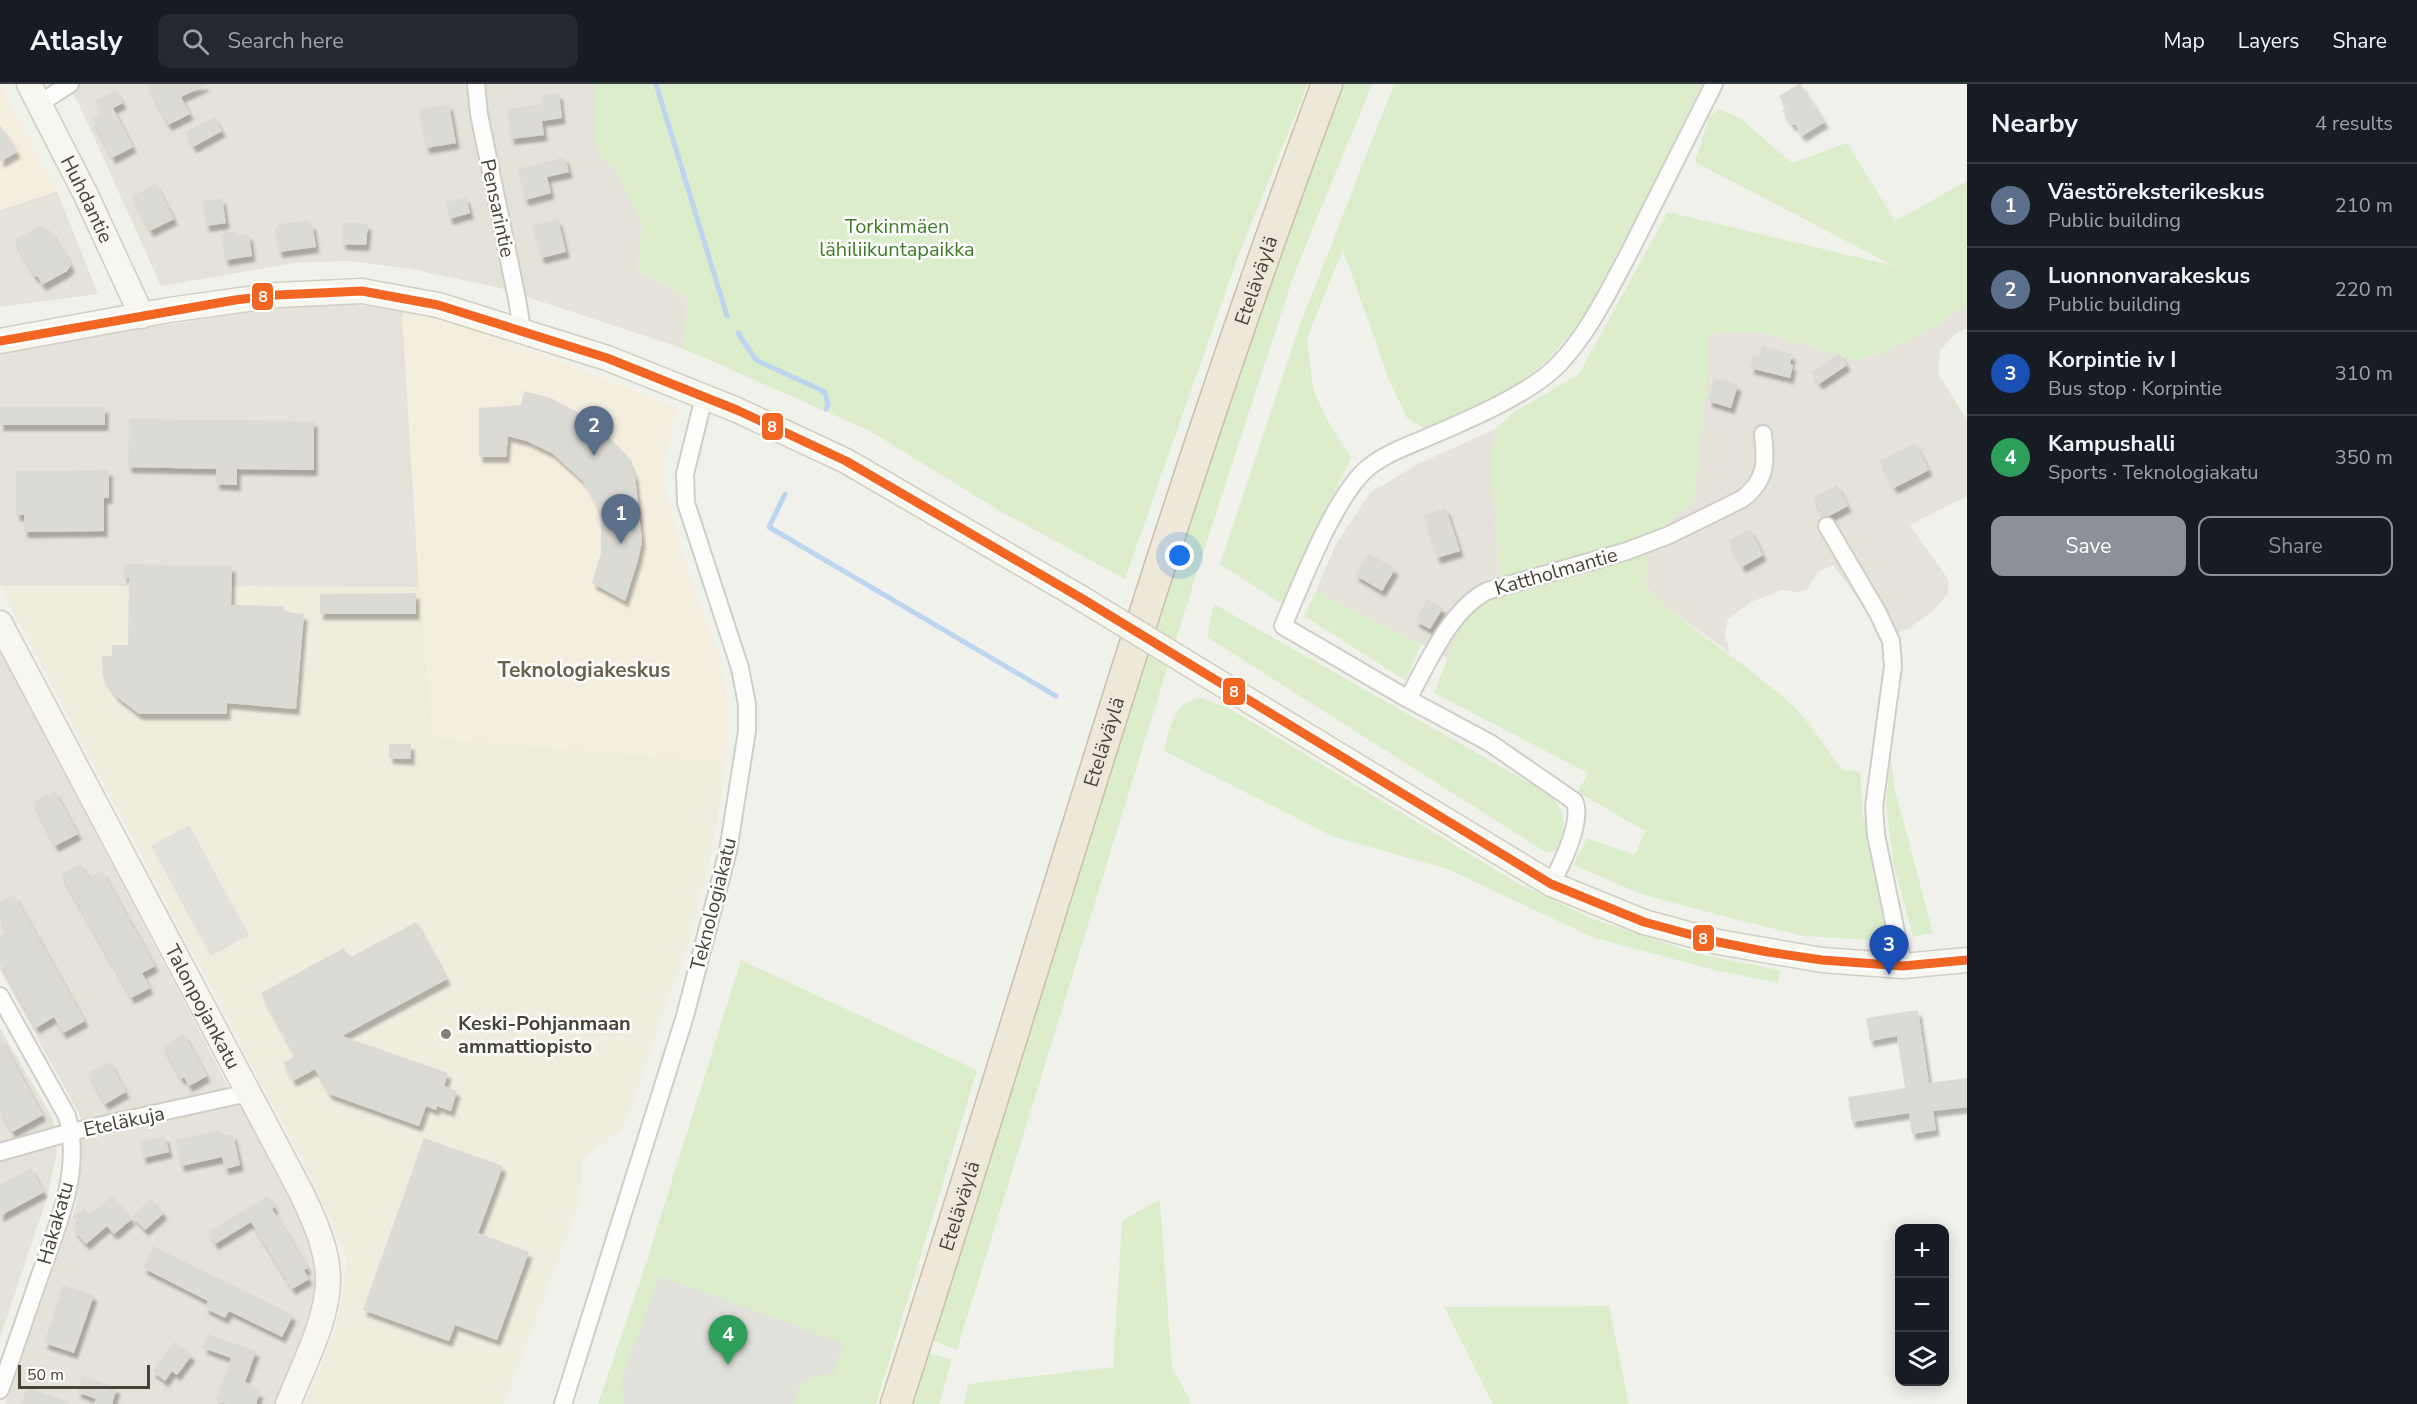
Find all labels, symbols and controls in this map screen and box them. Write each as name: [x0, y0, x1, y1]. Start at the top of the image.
search box: [158, 14, 578, 68]
text: Atlasly: [30, 22, 122, 60]
icon: search: [179, 25, 212, 58]
text: Search here: [227, 26, 344, 56]
text: Map: [2163, 27, 2205, 55]
text: Layers: [2238, 27, 2299, 55]
text: Share: [2332, 27, 2387, 55]
text: Nearby: [1991, 106, 2078, 141]
text: 4 results: [2315, 110, 2393, 137]
street label: Huhdantie: [54, 151, 119, 247]
street label: Pensarintie: [474, 156, 521, 260]
text: Väestöreksterikeskus: [2048, 177, 2265, 207]
text: 1: [2005, 192, 2017, 219]
text: 210 m: [2335, 192, 2393, 219]
text: Public building: [2048, 207, 2181, 234]
park label: Torkinmäen lähiliikuntapaikka: [819, 213, 975, 263]
street label: Eteläväylä: [1228, 232, 1284, 329]
text: Luonnonvarakeskus: [2048, 261, 2250, 291]
text: 2: [2005, 276, 2017, 303]
text: 220 m: [2335, 276, 2393, 303]
line badge: 8: [251, 282, 274, 311]
text: 8: [258, 286, 268, 308]
text: Public building: [2048, 291, 2181, 318]
text: Korpintie iv I: [2048, 345, 2177, 375]
text: 3: [2005, 360, 2017, 387]
text: 310 m: [2335, 360, 2393, 387]
text: Bus stop · Korpintie: [2048, 375, 2222, 402]
pin: 2: [574, 406, 614, 456]
line badge: 8: [761, 412, 784, 441]
text: 8: [767, 416, 777, 438]
text: Kampushalli: [2048, 429, 2175, 459]
text: 4: [2005, 444, 2017, 471]
text: 350 m: [2335, 444, 2393, 471]
text: Sports · Teknologiakatu: [2048, 459, 2258, 486]
pin: 1: [602, 494, 640, 544]
button: Save: [1991, 516, 2186, 576]
button: Share: [2198, 516, 2393, 576]
your location: [1165, 541, 1194, 570]
street label: Kattholmantie: [1492, 541, 1621, 602]
district label: Teknologiakeskus: [498, 656, 670, 684]
line badge: 8: [1222, 677, 1246, 706]
text: 8: [1229, 681, 1239, 703]
street label: Eteläväylä: [1078, 694, 1131, 790]
street label: Teknologiakatu: [684, 835, 743, 973]
line badge: 8: [1692, 924, 1715, 952]
pin: 3: [1870, 926, 1908, 975]
text: 8: [1698, 928, 1708, 950]
street label: Talonpojankatu: [158, 940, 247, 1074]
place label: Keski-Pohjanmaan ammattiopisto: [458, 1010, 631, 1060]
marker: Keski-Pohjanmaan ammattiopisto: [439, 1027, 453, 1041]
street label: Eteläkuja: [81, 1100, 167, 1143]
street label: Eteläväylä: [933, 1158, 987, 1254]
street label: Hakakatu: [31, 1179, 80, 1268]
map controls: [1895, 1224, 1949, 1386]
button: +: [1895, 1224, 1949, 1278]
button: −: [1895, 1278, 1949, 1332]
pin: 4: [708, 1316, 748, 1365]
button: layers: [1895, 1332, 1949, 1386]
scale bar: [18, 1362, 150, 1390]
text: 50 m: [27, 1364, 64, 1386]

